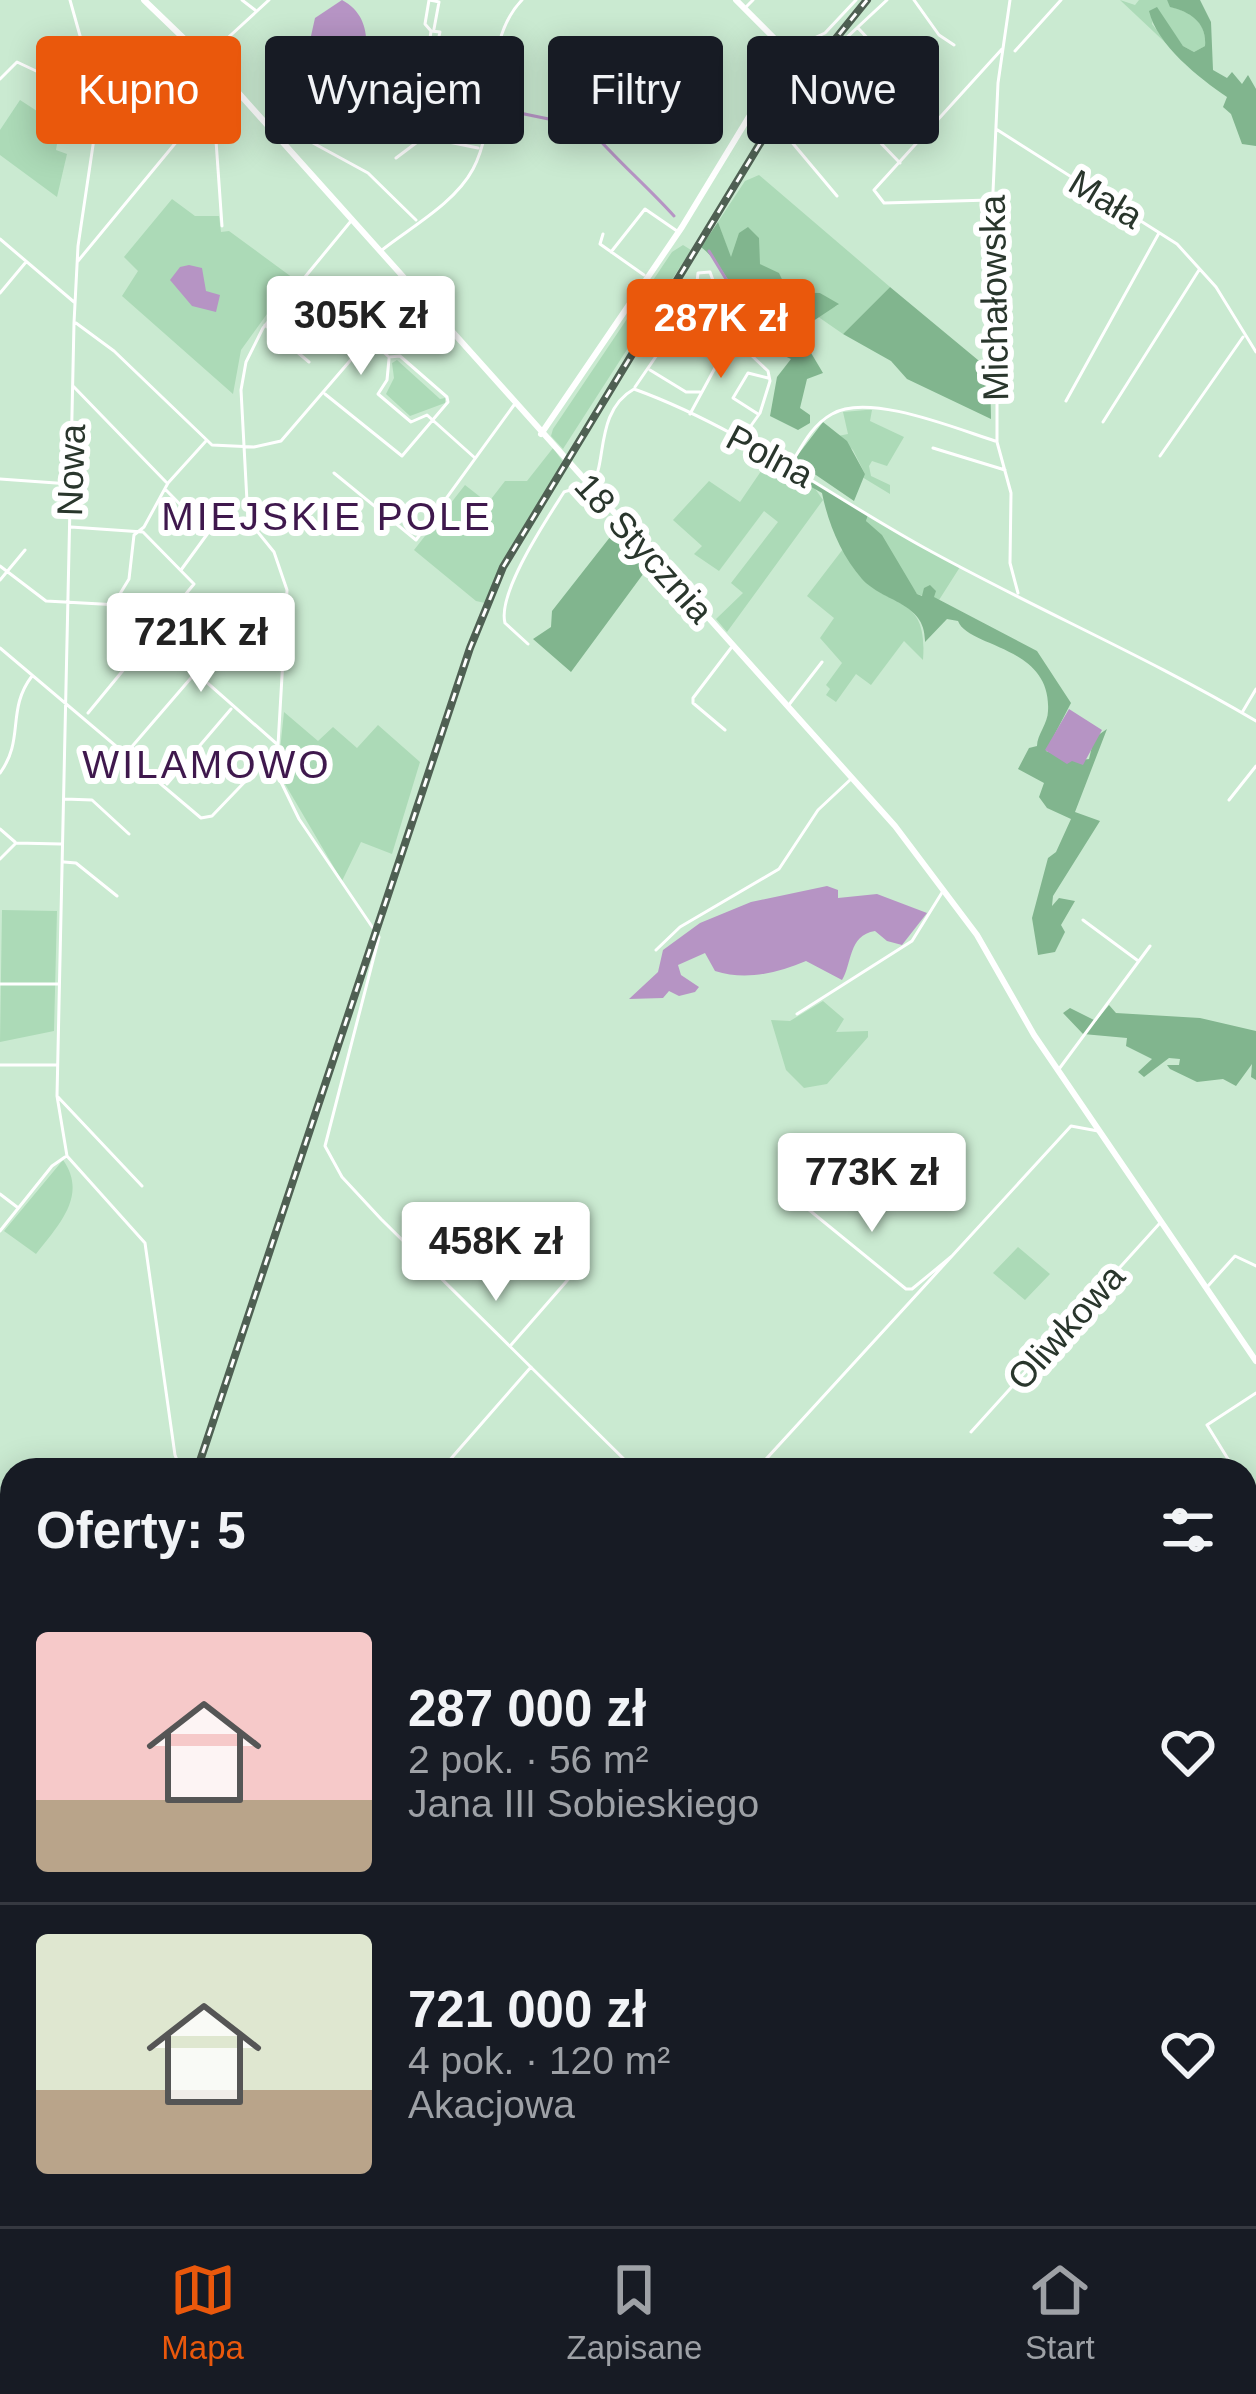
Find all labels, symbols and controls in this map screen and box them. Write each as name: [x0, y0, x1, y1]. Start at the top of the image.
chip: Kupno: [36, 36, 241, 144]
chip: Wynajem: [265, 36, 524, 144]
chip: Filtry: [548, 36, 723, 144]
chip: Nowe: [747, 36, 939, 144]
street label: Mała: [1062, 161, 1151, 237]
street label: Michałowska: [972, 194, 1016, 401]
pin: 305K zł: [250, 276, 472, 378]
pin: 287K zł: [610, 279, 832, 381]
text: 305K zł: [294, 293, 428, 336]
text: 287K zł: [654, 296, 788, 339]
street label: Polna: [720, 416, 821, 496]
street label: Nowa: [49, 422, 93, 517]
street label: 18 Stycznia: [566, 465, 722, 632]
district label: MIEJSKIE POLE: [161, 495, 493, 538]
pin: 721K zł: [90, 593, 312, 695]
text: 721K zł: [134, 610, 268, 653]
district label: WILAMOWO: [82, 743, 332, 786]
pin: 773K zł: [761, 1133, 983, 1235]
text: 773K zł: [805, 1150, 939, 1193]
pin: 458K zł: [385, 1202, 607, 1304]
text: 458K zł: [429, 1219, 563, 1262]
street label: Oliwkowa: [999, 1255, 1133, 1398]
icon: filters: [1155, 1497, 1221, 1563]
text: Oferty: 5: [36, 1502, 246, 1559]
icon: home: [132, 1680, 276, 1824]
text: 287 000 zł: [408, 1680, 646, 1737]
icon: heart: [1155, 1719, 1221, 1785]
text: 2 pok. · 56 m²: [408, 1738, 649, 1781]
text: Jana III Sobieskiego: [408, 1782, 759, 1825]
text: 721 000 zł: [408, 1981, 646, 2038]
icon: home: [132, 1982, 276, 2126]
icon: heart: [1155, 2021, 1221, 2087]
text: 4 pok. · 120 m²: [408, 2039, 670, 2082]
text: Akacjowa: [408, 2083, 575, 2126]
tab: Mapa: [161, 2257, 244, 2367]
tab: Zapisane: [567, 2257, 702, 2367]
tab: Start: [1025, 2257, 1095, 2367]

